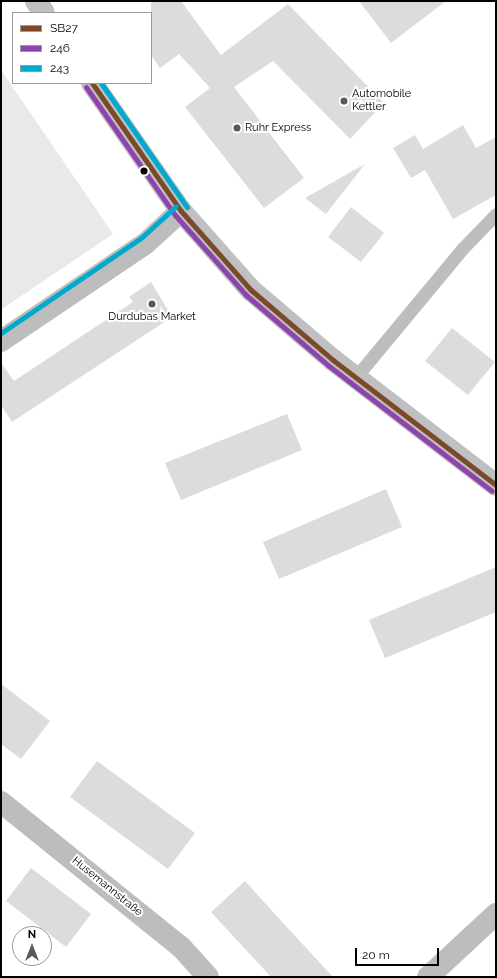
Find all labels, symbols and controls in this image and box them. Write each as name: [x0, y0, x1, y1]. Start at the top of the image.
legend: [12, 12, 152, 84]
text: SB27: [50, 21, 78, 35]
text: 246: [50, 41, 70, 55]
text: 243: [50, 61, 69, 75]
place label: Automobile Kettler: [352, 88, 411, 114]
marker: Automobile Kettler: [339, 96, 349, 106]
place label: Ruhr Express: [245, 121, 312, 135]
marker: Ruhr Express: [232, 123, 242, 133]
unlabelled marker: [139, 166, 149, 176]
marker: Durdubas Market: [147, 299, 157, 309]
place label: Durdubas Market: [108, 310, 196, 324]
street label: Husemannstraße: [69, 855, 145, 919]
north arrow: [12, 926, 52, 966]
text: N: [28, 928, 36, 941]
scale bar: [357, 940, 441, 966]
text: 20 m: [362, 948, 390, 962]

